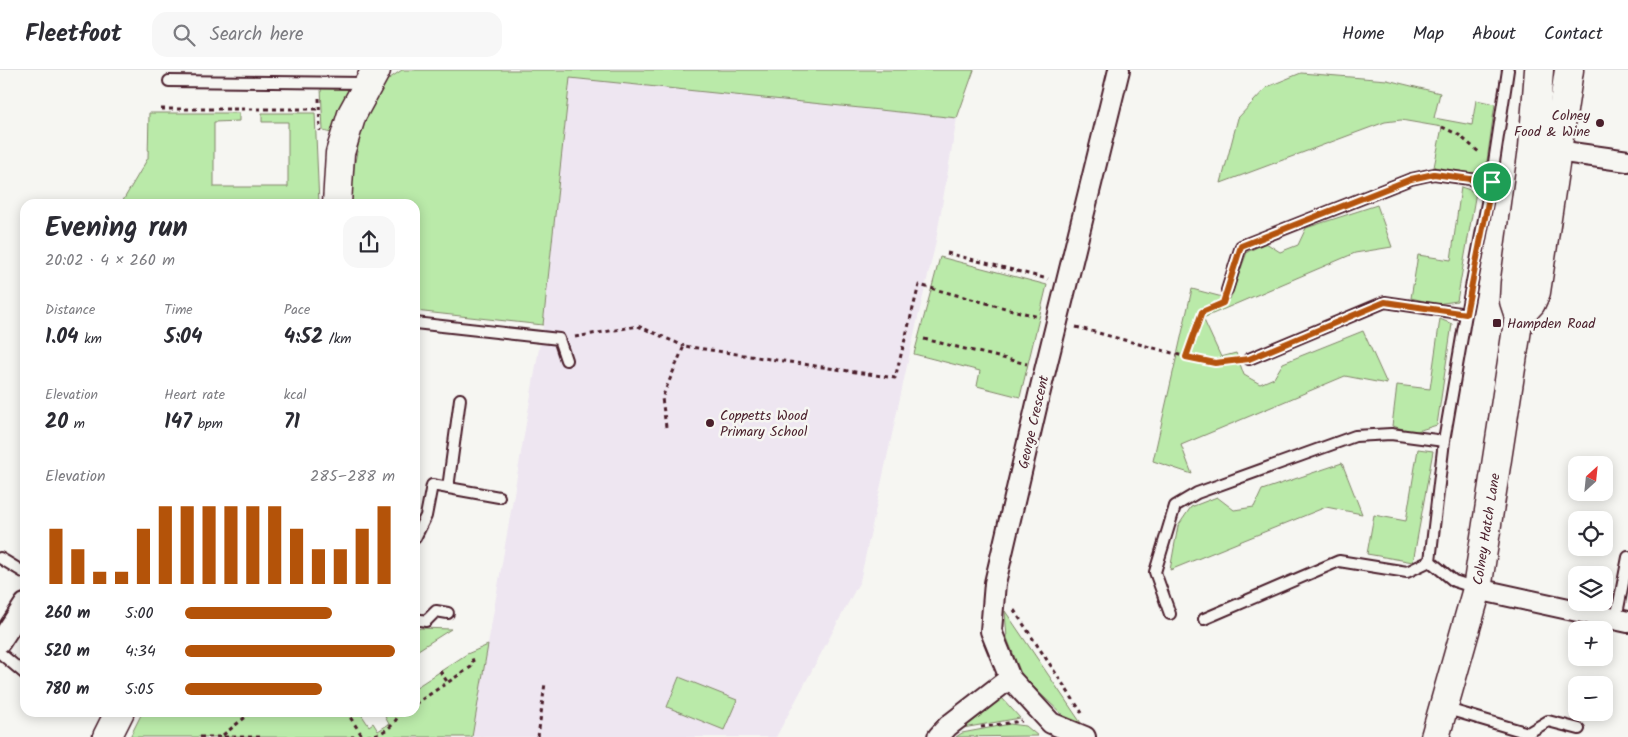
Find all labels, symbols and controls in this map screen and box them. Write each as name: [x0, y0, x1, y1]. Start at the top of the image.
search box: [152, 12, 502, 57]
text: Fleetfoot: [25, 15, 122, 54]
text: Search here: [210, 20, 303, 50]
text: Home: [1342, 20, 1385, 49]
text: Map: [1413, 20, 1444, 49]
text: About: [1472, 20, 1516, 49]
text: Contact: [1544, 20, 1603, 49]
icon: search: [170, 21, 198, 49]
place label: Colney Food & Wine: [1514, 105, 1591, 143]
marker: Colney Food & Wine: [1594, 117, 1606, 129]
pin: [1471, 161, 1513, 203]
icon: arrive: [1478, 168, 1506, 196]
text: Evening run: [45, 206, 188, 251]
button: share: [343, 216, 395, 268]
text: 20:02 · 4 × 260 m: [45, 248, 175, 273]
text: Distance: [45, 299, 95, 321]
text: Time: [164, 299, 193, 321]
text: Pace: [284, 299, 310, 321]
place label: Hampden Road: [1507, 313, 1596, 335]
marker: Hampden Road: [1491, 317, 1503, 329]
text: 1.04: [45, 321, 79, 354]
text: 5:04: [164, 321, 202, 354]
text: 4:52: [284, 321, 323, 354]
text: km: [79, 328, 102, 350]
text: /km: [323, 328, 351, 350]
street label: George Crescent: [1013, 373, 1056, 471]
text: Elevation: [45, 384, 98, 406]
text: Heart rate: [164, 384, 225, 406]
text: kcal: [284, 384, 306, 406]
place label: Coppetts Wood Primary School: [720, 405, 808, 443]
text: 20: [45, 406, 68, 439]
text: 147: [164, 406, 192, 439]
text: 71: [284, 406, 300, 439]
text: m: [68, 413, 85, 435]
text: bpm: [192, 413, 223, 435]
marker: Coppetts Wood Primary School: [704, 417, 716, 429]
north arrow: [1568, 456, 1612, 501]
map controls: [1568, 456, 1613, 721]
text: Elevation: [45, 464, 106, 489]
text: 285–288 m: [310, 464, 395, 489]
street label: Colney Hatch Lane: [1467, 471, 1507, 587]
button: locate: [1568, 511, 1613, 556]
button: layers: [1568, 566, 1613, 611]
text: 260 m: [45, 601, 90, 626]
text: 5:00: [125, 601, 154, 626]
button: +: [1568, 621, 1613, 666]
text: 520 m: [45, 639, 90, 664]
text: 4:34: [125, 639, 156, 664]
button: −: [1568, 676, 1613, 721]
text: 780 m: [45, 677, 89, 702]
text: 5:05: [125, 677, 154, 702]

